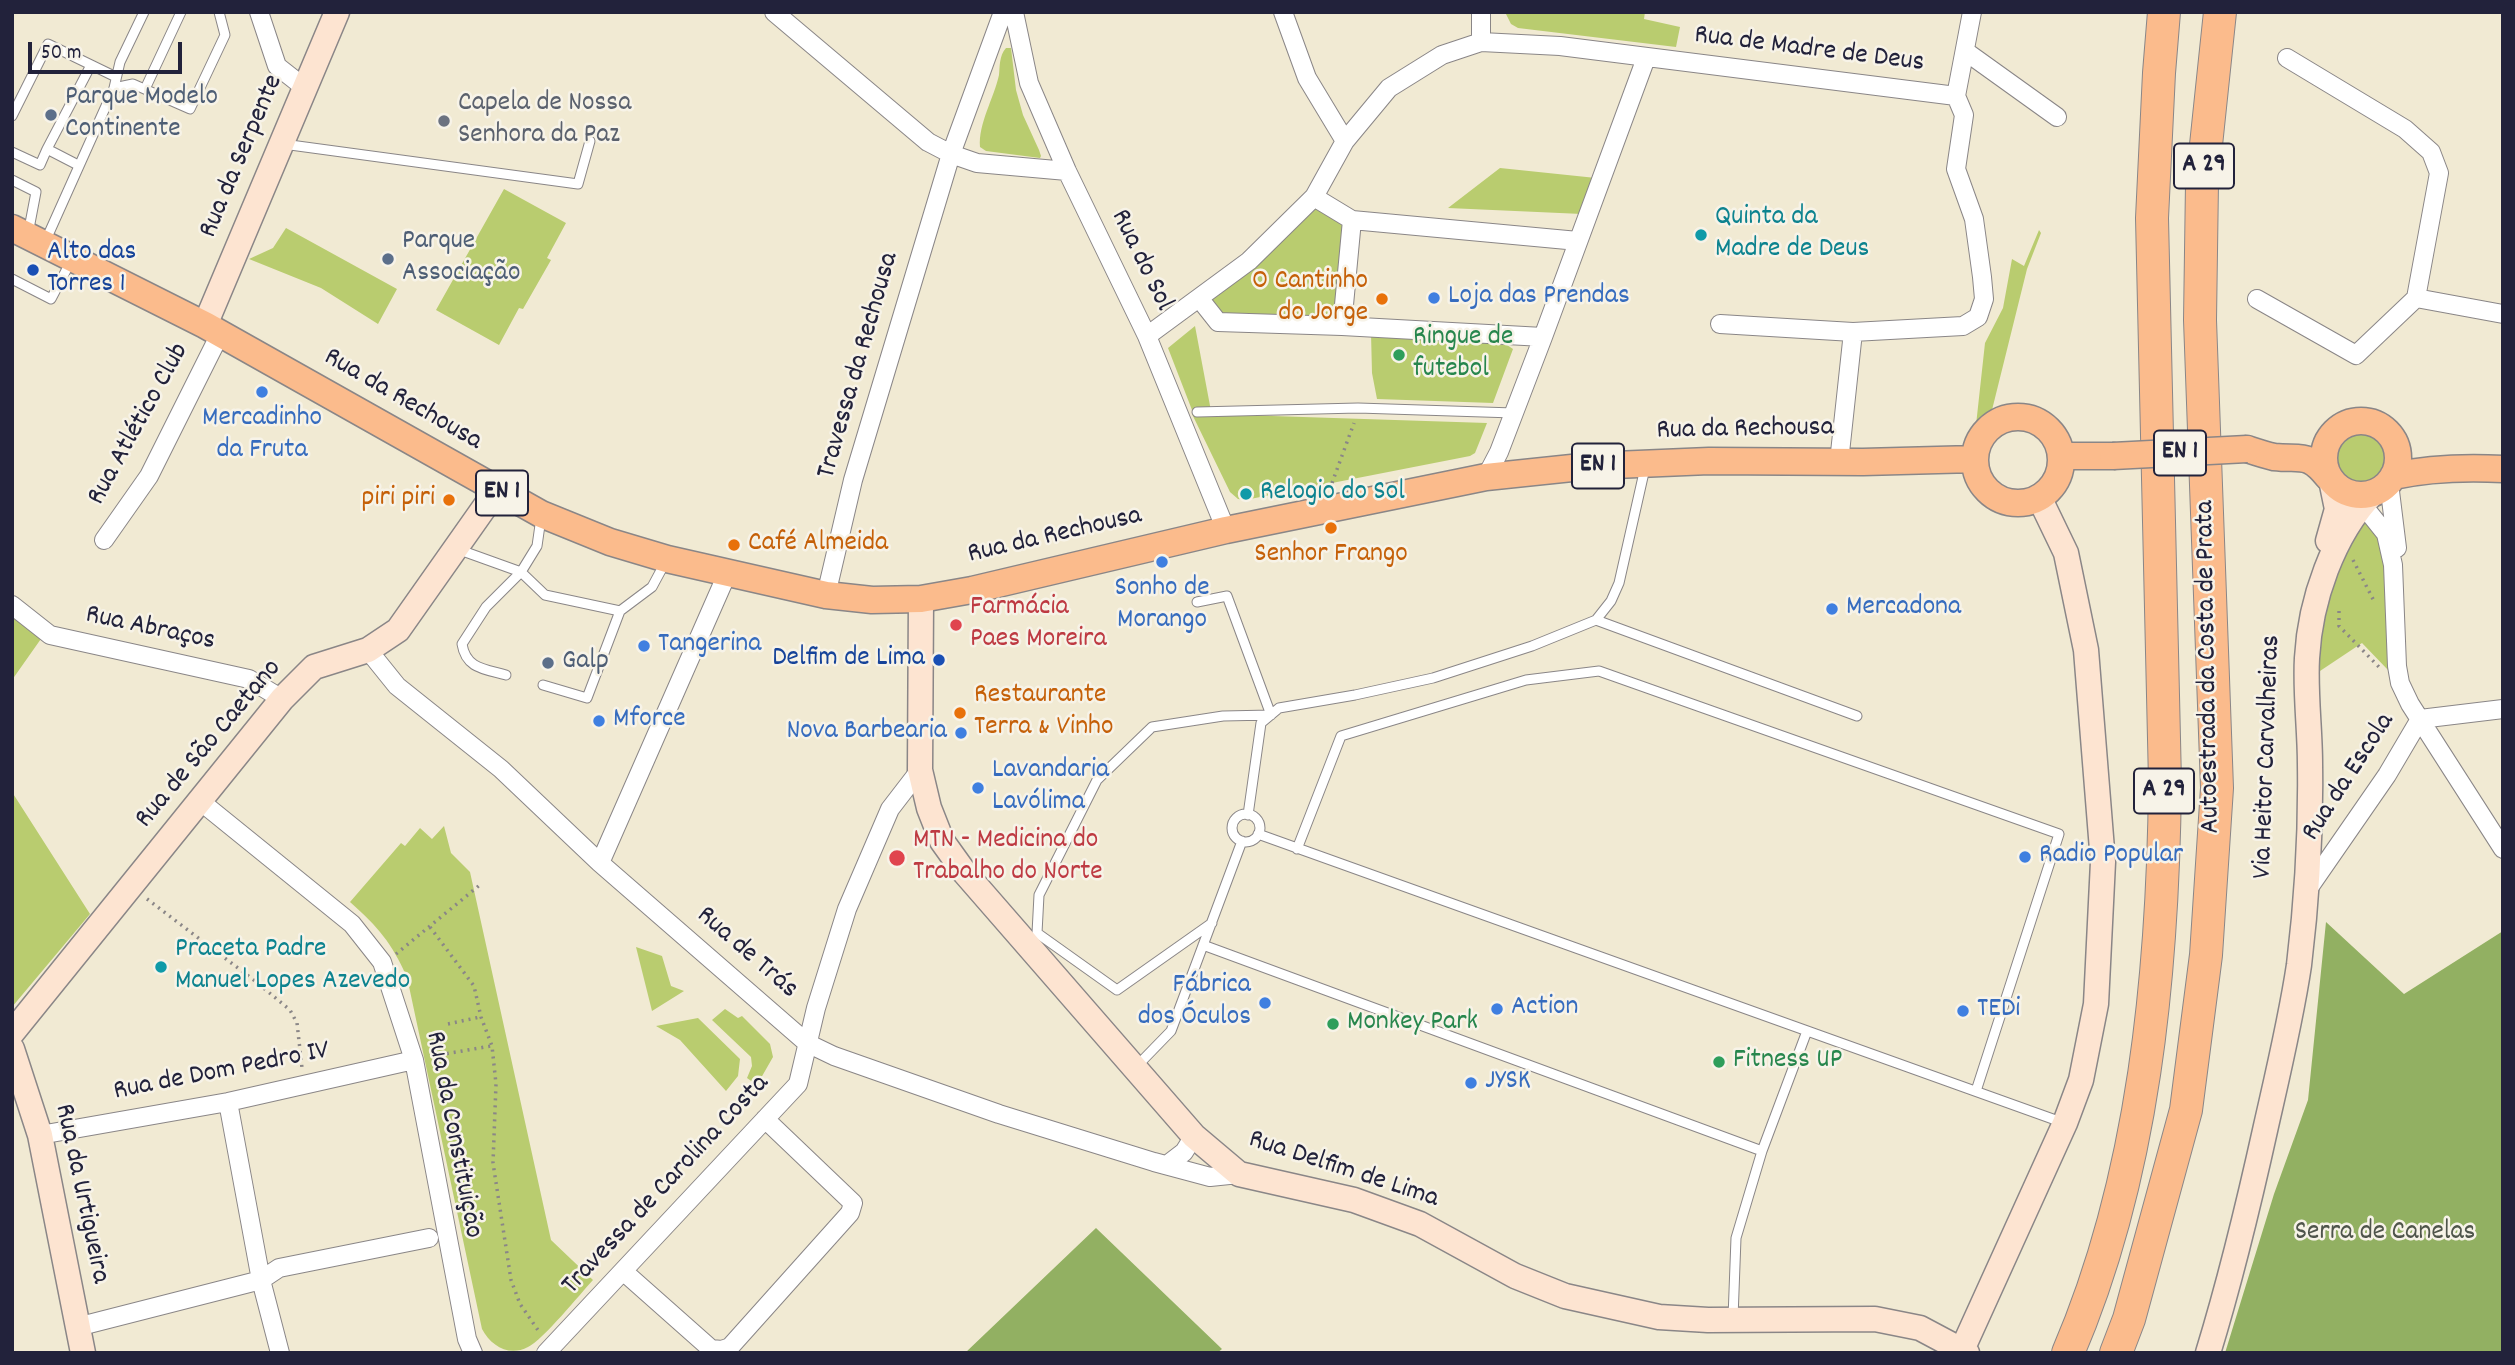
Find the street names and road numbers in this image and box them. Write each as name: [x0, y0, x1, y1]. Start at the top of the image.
street label: Rua de Madre de Deus: [1692, 20, 1926, 82]
street label: Rua da Serpente: [194, 70, 292, 244]
road number: A 29: [2174, 144, 2234, 188]
street label: Rua do Sol: [1101, 205, 1179, 317]
street label: Travessa da Rechousa: [812, 249, 908, 483]
street label: Rua Atlético Club: [82, 338, 198, 512]
street label: Rua da Rechousa: [317, 342, 487, 460]
street label: Rua da Rechousa: [1656, 413, 1834, 449]
road number: EN 1: [2154, 430, 2206, 475]
road number: EN 1: [1572, 444, 1624, 488]
road number: EN 1: [476, 471, 528, 516]
street label: Autoestrada da Costa de Prata: [2190, 500, 2230, 834]
street label: Rua da Rechousa: [965, 501, 1145, 573]
street label: Rua Abraços: [82, 600, 218, 660]
street label: Via Heitor Carvalheiras: [2248, 635, 2290, 879]
street label: Rua de São Caetano: [129, 654, 291, 836]
street label: Rua da Escola: [2296, 708, 2404, 848]
road number: A 29: [2134, 768, 2194, 814]
street label: Rua de Trás: [688, 900, 804, 1008]
street label: Rua da Constituição: [416, 1029, 488, 1241]
street label: Rua de Dom Pedro IV: [111, 1036, 333, 1110]
street label: Travessa de Carolina Costa: [556, 1069, 778, 1303]
street label: Rua da Urtigueira: [45, 1101, 115, 1287]
street label: Rua Delfim de Lima: [1244, 1124, 1442, 1218]

